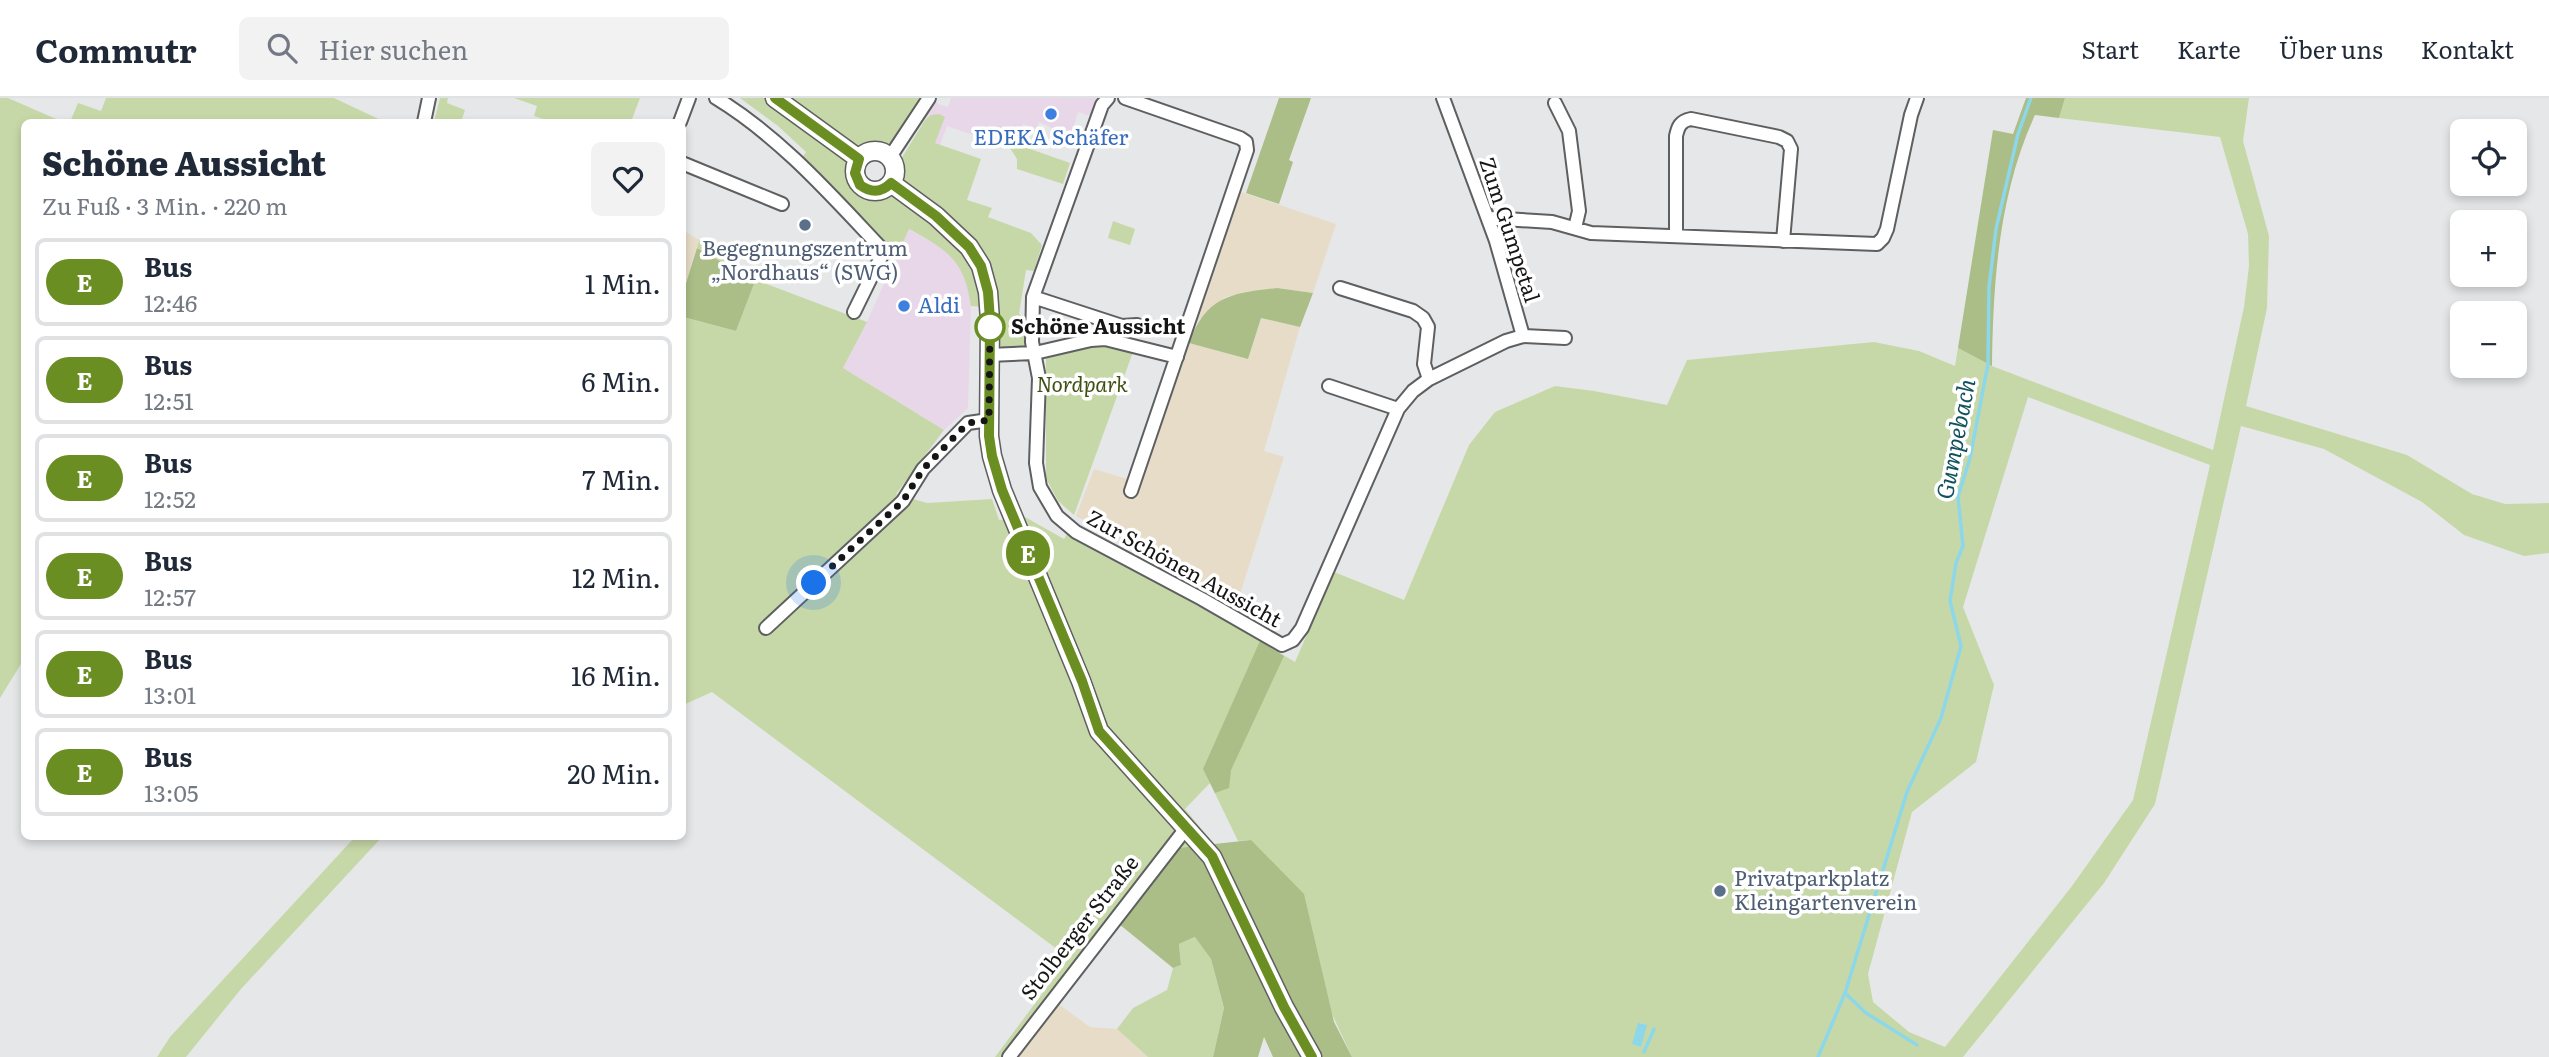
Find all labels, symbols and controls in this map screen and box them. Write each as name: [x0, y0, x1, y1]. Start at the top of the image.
search box: [239, 17, 729, 80]
text: Commutr: [35, 24, 197, 73]
icon: search: [263, 29, 301, 67]
text: Hier suchen: [319, 29, 468, 68]
text: Start: [2082, 31, 2139, 66]
text: Karte: [2177, 31, 2241, 66]
text: Über uns: [2279, 31, 2383, 66]
text: Kontakt: [2421, 31, 2514, 66]
marker: EDEKA Schäfer: [1043, 106, 1059, 122]
map controls: [2450, 119, 2527, 378]
button: locate: [2450, 119, 2527, 196]
place label: EDEKA Schäfer: [974, 120, 1129, 151]
text: Schöne Aussicht: [42, 137, 326, 186]
button: heart: [591, 142, 665, 216]
street label: Zum Gumpetal: [1473, 153, 1549, 306]
text: Zu Fuß · 3 Min. · 220 m: [42, 188, 288, 222]
button: +: [2450, 210, 2527, 287]
marker: Begegnungszentrum „Nordhaus“ (SWG): [797, 217, 813, 233]
place label: Begegnungszentrum „Nordhaus“ (SWG): [702, 231, 908, 286]
text: Bus: [144, 246, 192, 285]
text: 1 Min.: [585, 263, 661, 302]
text: E: [77, 264, 92, 299]
text: 12:46: [144, 285, 197, 319]
place label: Aldi: [918, 288, 960, 319]
marker: Aldi: [896, 298, 912, 314]
button: −: [2450, 301, 2527, 378]
place label: Schöne Aussicht: [1011, 309, 1186, 340]
marker: Schöne Aussicht: [975, 312, 1005, 342]
text: Bus: [144, 344, 192, 383]
text: 6 Min.: [581, 361, 661, 400]
text: E: [77, 362, 92, 397]
park label: Nordpark: [1036, 367, 1128, 398]
water label: Gumpebach: [1926, 375, 1982, 502]
text: 12:51: [144, 383, 194, 417]
text: Bus: [144, 442, 192, 481]
text: 7 Min.: [582, 459, 661, 498]
text: E: [77, 460, 92, 495]
text: 12:52: [144, 481, 196, 515]
street label: Zur Schönen Aussicht: [1082, 500, 1289, 634]
line badge: E: [1005, 530, 1051, 576]
text: E: [1020, 535, 1036, 570]
text: Bus: [144, 540, 192, 579]
text: 12 Min.: [572, 557, 661, 596]
text: E: [77, 558, 92, 593]
your location: [796, 565, 831, 600]
text: 12:57: [144, 579, 196, 613]
text: Bus: [144, 638, 192, 677]
text: 16 Min.: [571, 655, 661, 694]
text: E: [77, 656, 92, 691]
text: 13:01: [144, 677, 196, 711]
text: Bus: [144, 736, 192, 775]
text: 20 Min.: [567, 753, 661, 792]
text: E: [77, 754, 92, 789]
text: 13:05: [144, 775, 198, 809]
street label: Stolberger Straße: [1012, 847, 1144, 1005]
place label: Privatparkplatz Kleingartenverein: [1734, 861, 1917, 916]
marker: Privatparkplatz Kleingartenverein: [1712, 883, 1728, 899]

